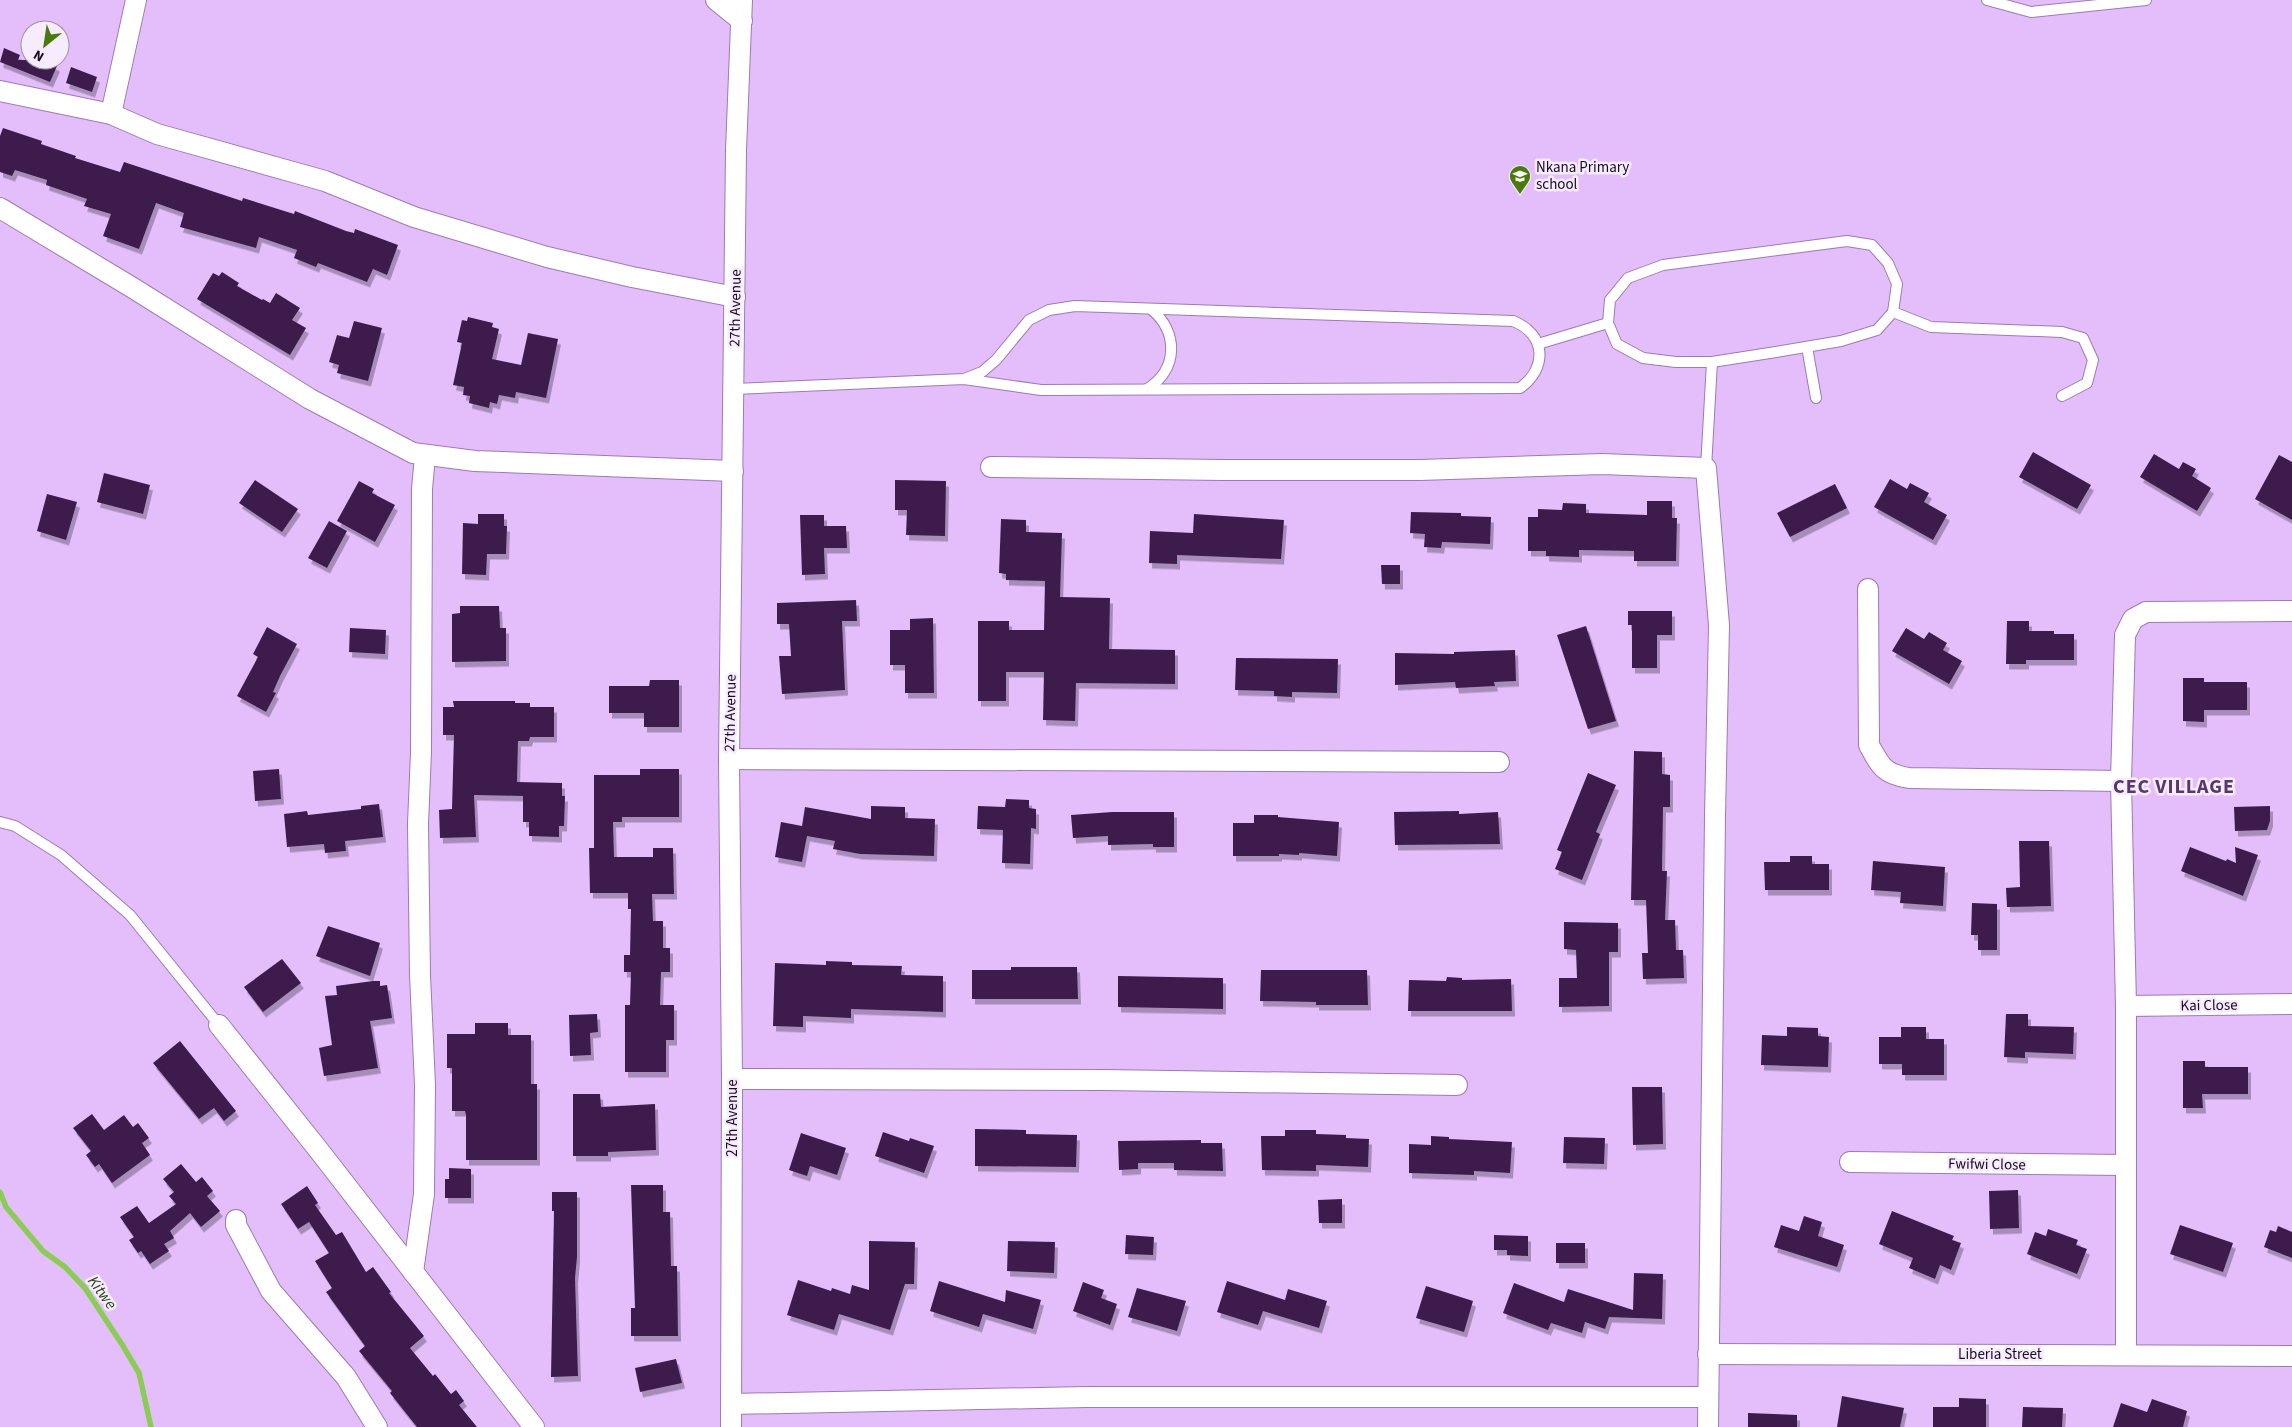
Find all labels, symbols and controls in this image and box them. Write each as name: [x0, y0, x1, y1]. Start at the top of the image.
north arrow: [20, 20, 70, 70]
text: N: [30, 44, 48, 66]
place label: Nkana Primary school: [1536, 157, 1629, 195]
school or university icon: Nkana Primary school: [1508, 164, 1532, 195]
street label: 27th Avenue: [724, 269, 747, 347]
street label: 27th Avenue: [719, 674, 742, 752]
district label: CEC VILLAGE: [2113, 773, 2235, 801]
street label: Kai Close: [2180, 995, 2238, 1016]
street label: 27th Avenue: [722, 1079, 743, 1157]
street label: Fwifwi Close: [1948, 1153, 2026, 1176]
water label: Kitwe: [82, 1271, 122, 1314]
street label: Liberia Street: [1958, 1344, 2042, 1365]

